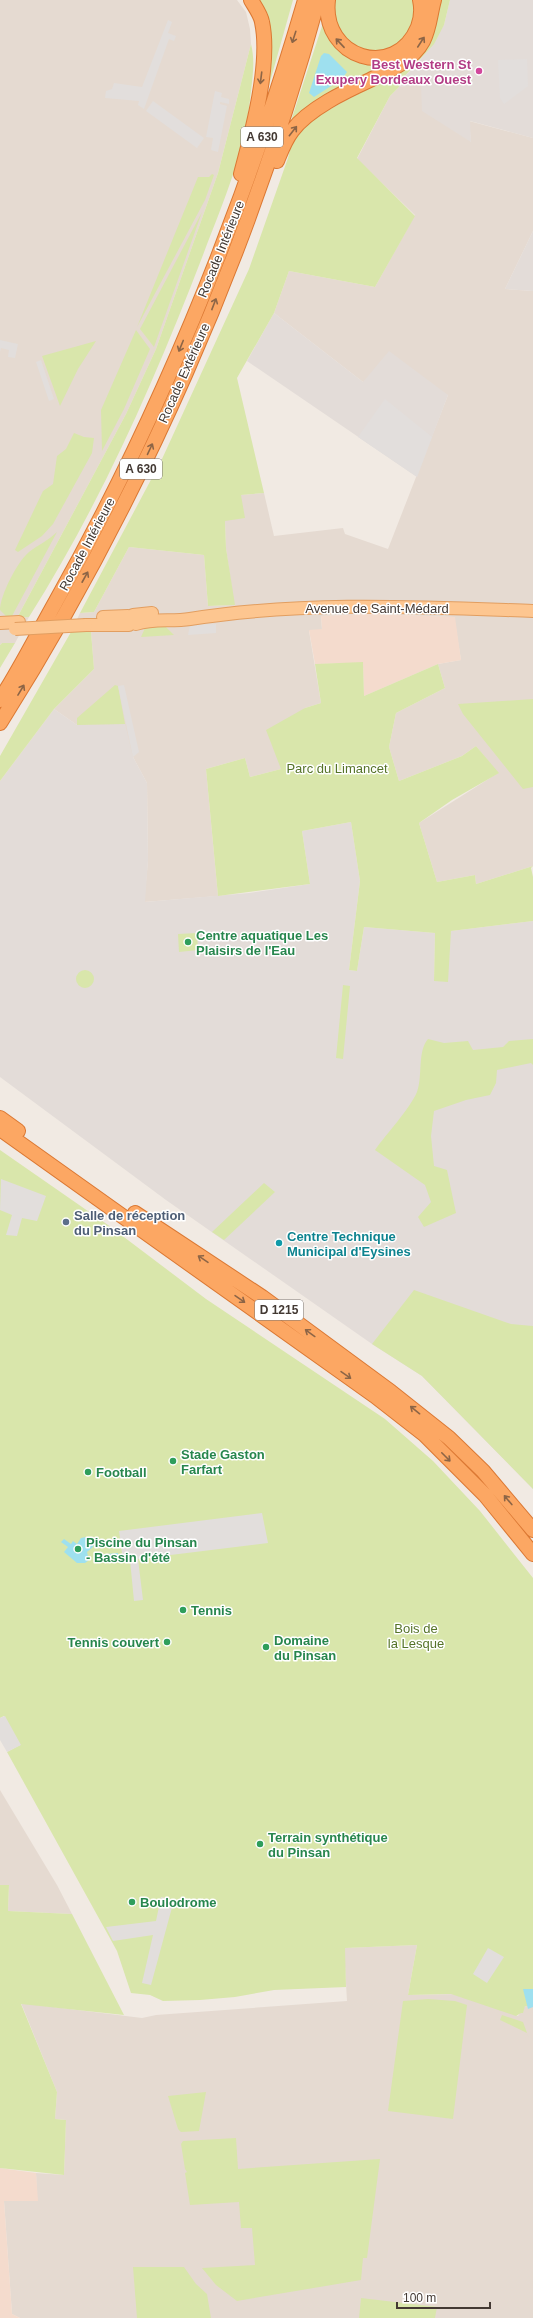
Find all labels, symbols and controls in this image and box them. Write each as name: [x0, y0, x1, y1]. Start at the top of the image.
one-way arrow: [290, 31, 297, 44]
one-way arrow: [418, 36, 426, 48]
one-way arrow: [336, 38, 345, 48]
place label: Best Western St Exupery Bordeaux Ouest: [316, 57, 472, 87]
marker: Best Western St Exupery Bordeaux Ouest: [474, 66, 484, 76]
one-way arrow: [257, 71, 265, 84]
one-way arrow: [289, 125, 298, 136]
road number: A 630: [241, 127, 283, 147]
street label: Rocade Intérieure: [195, 198, 247, 300]
one-way arrow: [210, 299, 218, 311]
street label: Rocade Extérieure: [155, 321, 213, 425]
one-way arrow: [177, 340, 185, 352]
one-way arrow: [147, 443, 154, 455]
road number: A 630: [120, 459, 162, 479]
street label: Rocade Intérieure: [56, 495, 118, 593]
one-way arrow: [82, 572, 90, 584]
street label: Avenue de Saint-Médard: [305, 601, 449, 616]
one-way arrow: [17, 684, 25, 696]
park label: Parc du Limancet: [286, 761, 388, 776]
place label: Centre aquatique Les Plaisirs de l'Eau: [196, 928, 328, 958]
marker: Centre aquatique Les Plaisirs de l'Eau: [183, 937, 193, 947]
place label: Salle de réception du Pinsan: [74, 1208, 185, 1238]
marker: Salle de réception du Pinsan: [61, 1217, 71, 1227]
place label: Centre Technique Municipal d'Eysines: [287, 1229, 411, 1259]
marker: Centre Technique Municipal d'Eysines: [274, 1238, 284, 1248]
one-way arrow: [198, 1255, 209, 1263]
one-way arrow: [234, 1295, 245, 1303]
road number: D 1215: [255, 1300, 303, 1320]
one-way arrow: [305, 1329, 316, 1337]
one-way arrow: [340, 1371, 351, 1379]
one-way arrow: [409, 1406, 420, 1415]
place label: Stade Gaston Farfart: [181, 1447, 265, 1477]
one-way arrow: [441, 1452, 451, 1462]
marker: Stade Gaston Farfart: [168, 1456, 178, 1466]
place label: Football: [96, 1465, 147, 1480]
marker: Football: [83, 1467, 93, 1477]
one-way arrow: [503, 1495, 512, 1506]
place label: Piscine du Pinsan - Bassin d'été: [86, 1535, 197, 1565]
marker: Piscine du Pinsan - Bassin d'été: [73, 1544, 83, 1554]
place label: Tennis: [191, 1603, 232, 1618]
marker: Tennis: [178, 1605, 188, 1615]
park label: Bois de la Lesque: [388, 1621, 444, 1651]
place label: Domaine du Pinsan: [274, 1633, 336, 1663]
place label: Tennis couvert: [67, 1635, 160, 1650]
marker: Tennis couvert: [162, 1637, 172, 1647]
marker: Domaine du Pinsan: [261, 1642, 271, 1652]
place label: Terrain synthétique du Pinsan: [268, 1830, 388, 1860]
marker: Terrain synthétique du Pinsan: [255, 1839, 265, 1849]
place label: Boulodrome: [140, 1895, 217, 1910]
marker: Boulodrome: [127, 1897, 137, 1907]
scale bar: [397, 2284, 490, 2310]
text: 100 m: [403, 2291, 436, 2305]

